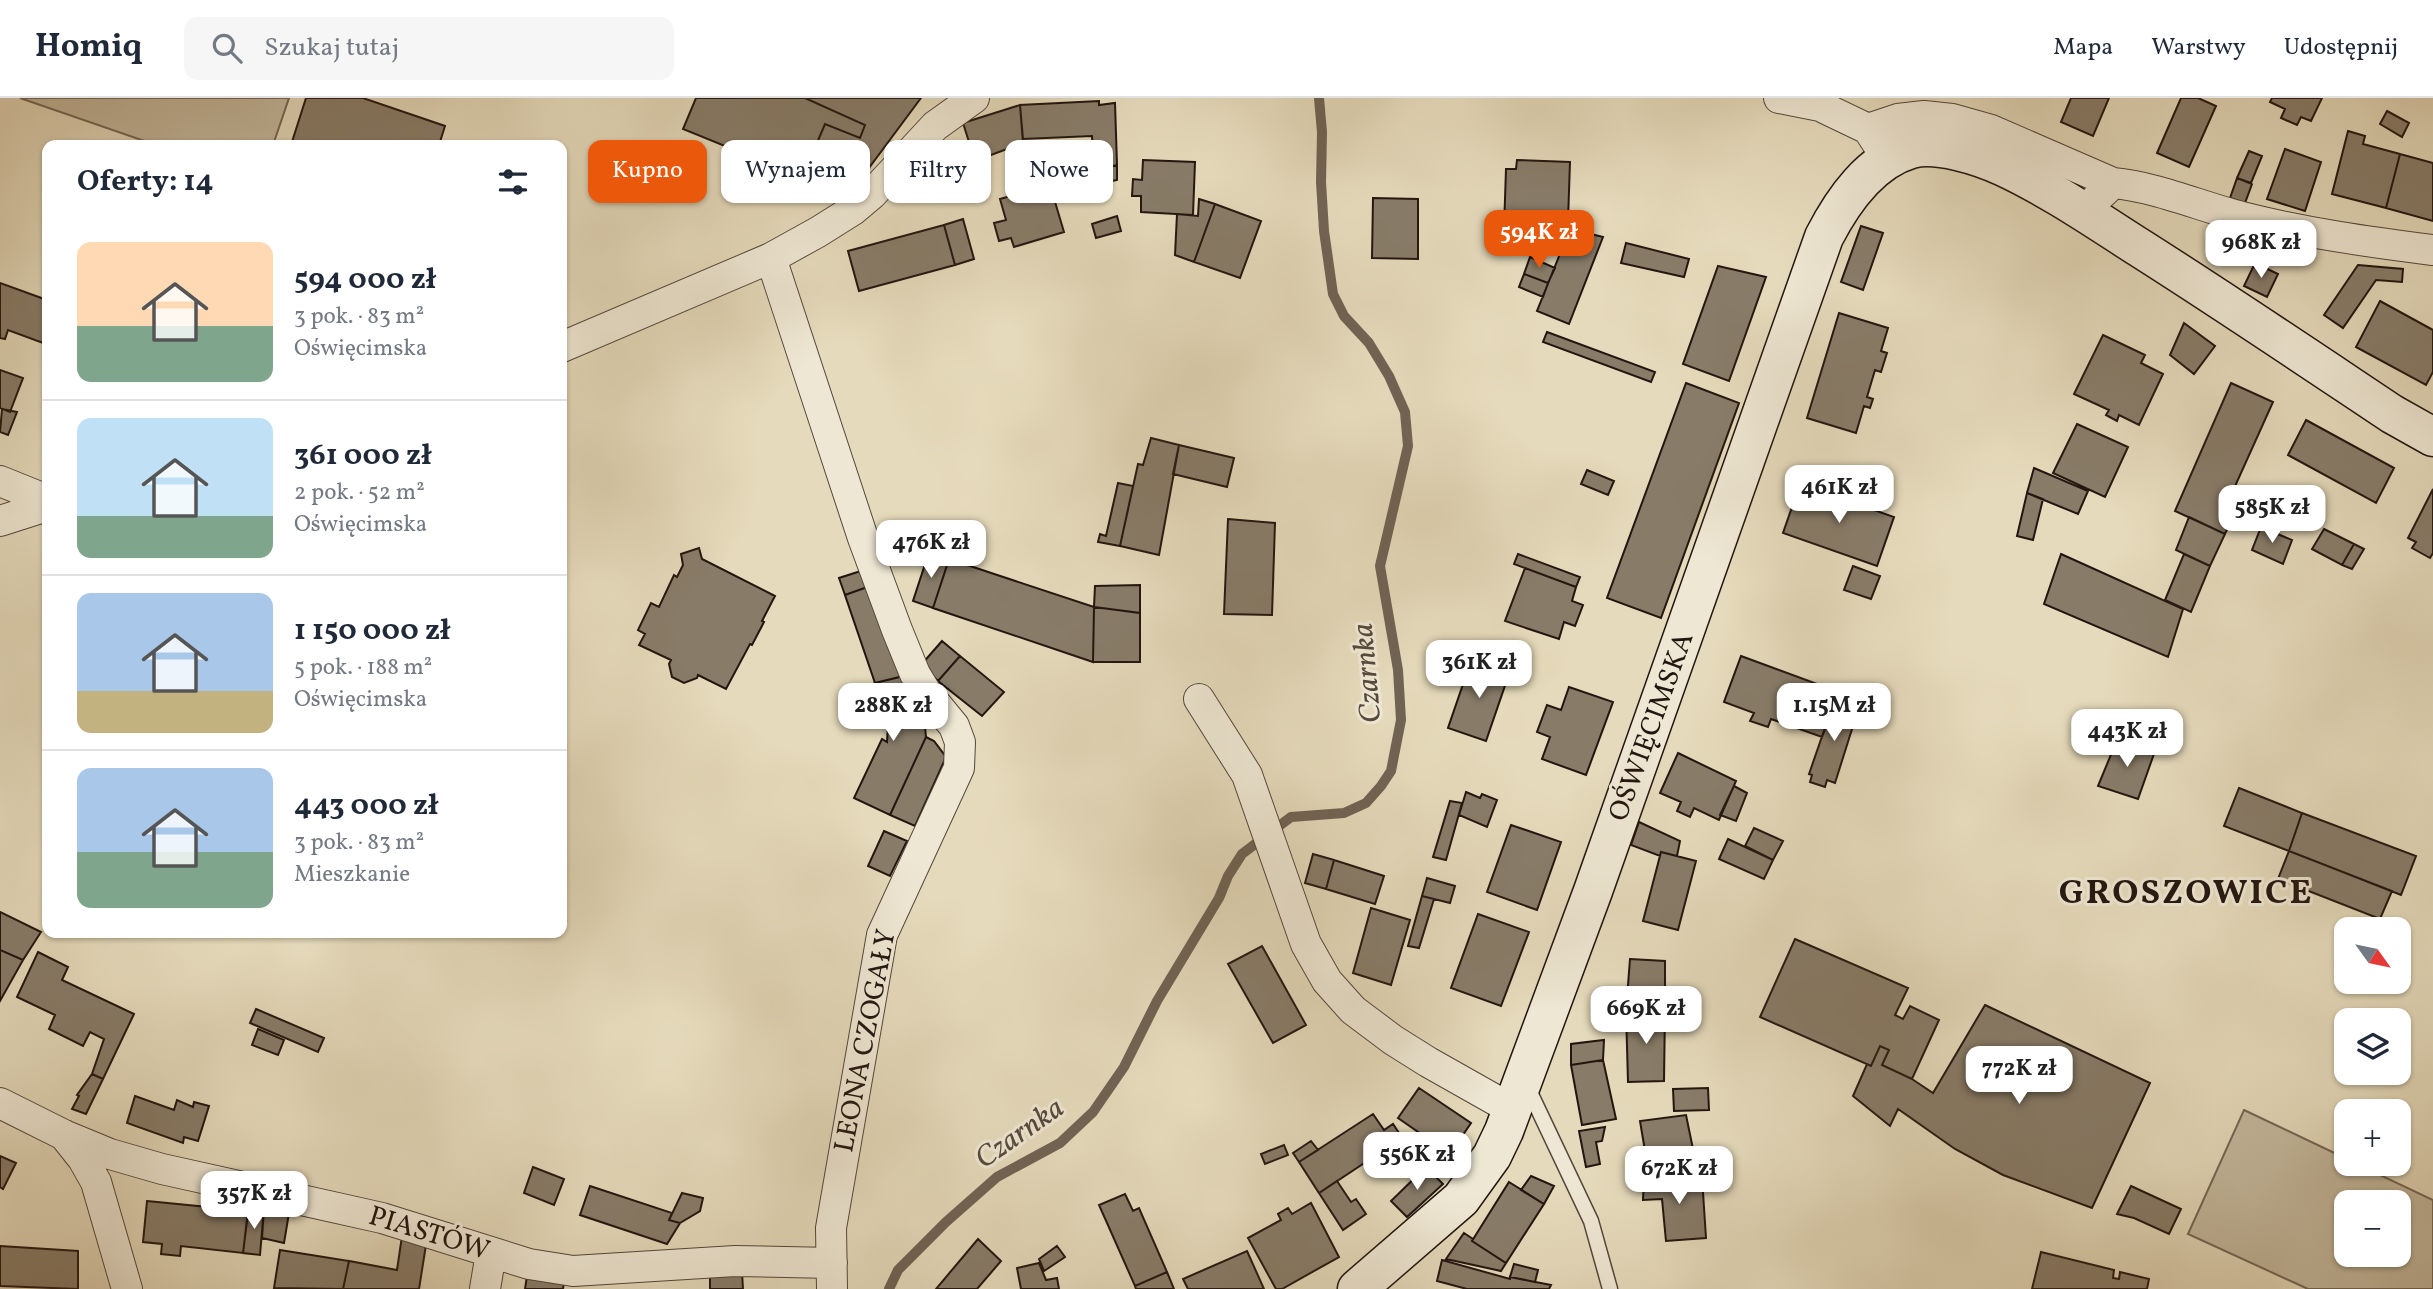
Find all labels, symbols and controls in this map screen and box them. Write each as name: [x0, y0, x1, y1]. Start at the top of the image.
search box: [184, 17, 674, 80]
text: Homiq: [35, 25, 142, 71]
icon: search: [208, 29, 246, 67]
text: Szukaj tutaj: [264, 30, 399, 66]
text: Mapa: [2053, 31, 2113, 65]
text: Warstwy: [2151, 31, 2246, 65]
text: Udostępnij: [2284, 31, 2398, 65]
chip: Kupno: [588, 140, 707, 203]
chip: Wynajem: [721, 140, 870, 203]
chip: Filtry: [884, 140, 991, 203]
chip: Nowe: [1005, 140, 1113, 203]
text: Oferty: 14: [77, 161, 214, 203]
icon: filters: [494, 163, 532, 201]
pin: 594K zł: [1474, 211, 1604, 270]
text: 594K zł: [1500, 217, 1578, 249]
pin: 968K zł: [2196, 220, 2326, 280]
text: 968K zł: [2221, 227, 2301, 259]
text: 594 000 zł: [294, 259, 436, 301]
icon: home: [133, 270, 217, 354]
text: 3 pok. · 83 m²: [294, 301, 424, 333]
text: Oświęcimska: [294, 333, 427, 365]
text: 361 000 zł: [294, 435, 431, 477]
icon: home: [133, 446, 217, 530]
pin: 461K zł: [1774, 466, 1904, 525]
text: 461K zł: [1801, 472, 1877, 504]
text: 2 pok. · 52 m²: [294, 477, 425, 509]
pin: 585K zł: [2207, 486, 2337, 545]
text: 585K zł: [2235, 492, 2310, 524]
text: Oświęcimska: [294, 509, 427, 541]
pin: 476K zł: [866, 520, 996, 580]
text: 476K zł: [892, 527, 970, 559]
text: 1 150 000 zł: [294, 610, 450, 652]
icon: home: [133, 621, 217, 705]
water label: Czarnka: [1343, 621, 1393, 725]
street label: OŚWIĘCIMSKA: [1600, 627, 1704, 827]
pin: 361K zł: [1414, 640, 1544, 700]
text: 361K zł: [1442, 647, 1516, 679]
text: 5 pok. · 188 m²: [294, 652, 432, 684]
text: Oświęcimska: [294, 684, 427, 716]
pin: 288K zł: [828, 684, 958, 743]
pin: 1.15M zł: [1762, 684, 1906, 743]
text: 288K zł: [854, 690, 932, 722]
text: 1.15M zł: [1793, 690, 1875, 722]
pin: 443K zł: [2062, 710, 2192, 769]
text: 443K zł: [2087, 716, 2167, 748]
text: 443 000 zł: [294, 785, 438, 827]
icon: home: [133, 796, 217, 880]
text: 3 pok. · 83 m²: [294, 827, 424, 859]
text: Mieszkanie: [294, 859, 410, 891]
district label: GROSZOWICE: [2059, 870, 2313, 918]
north arrow: [2334, 917, 2412, 994]
map controls: [2334, 917, 2411, 1267]
street label: LEONA CZOGAŁY: [825, 926, 907, 1156]
pin: 669K zł: [1581, 986, 1711, 1046]
text: 669K zł: [1607, 993, 1685, 1025]
button: layers: [2334, 1008, 2411, 1085]
pin: 772K zł: [1954, 1046, 2084, 1106]
text: 772K zł: [1982, 1053, 2056, 1085]
water label: Czarnka: [967, 1088, 1073, 1180]
button: +: [2334, 1099, 2411, 1176]
pin: 556K zł: [1352, 1132, 1482, 1192]
text: 556K zł: [1379, 1139, 1455, 1171]
pin: 672K zł: [1614, 1146, 1744, 1206]
text: 672K zł: [1641, 1153, 1717, 1185]
pin: 357K zł: [189, 1172, 319, 1231]
text: 357K zł: [217, 1178, 291, 1210]
button: −: [2334, 1190, 2411, 1267]
street label: PIASTÓW: [364, 1197, 494, 1271]

